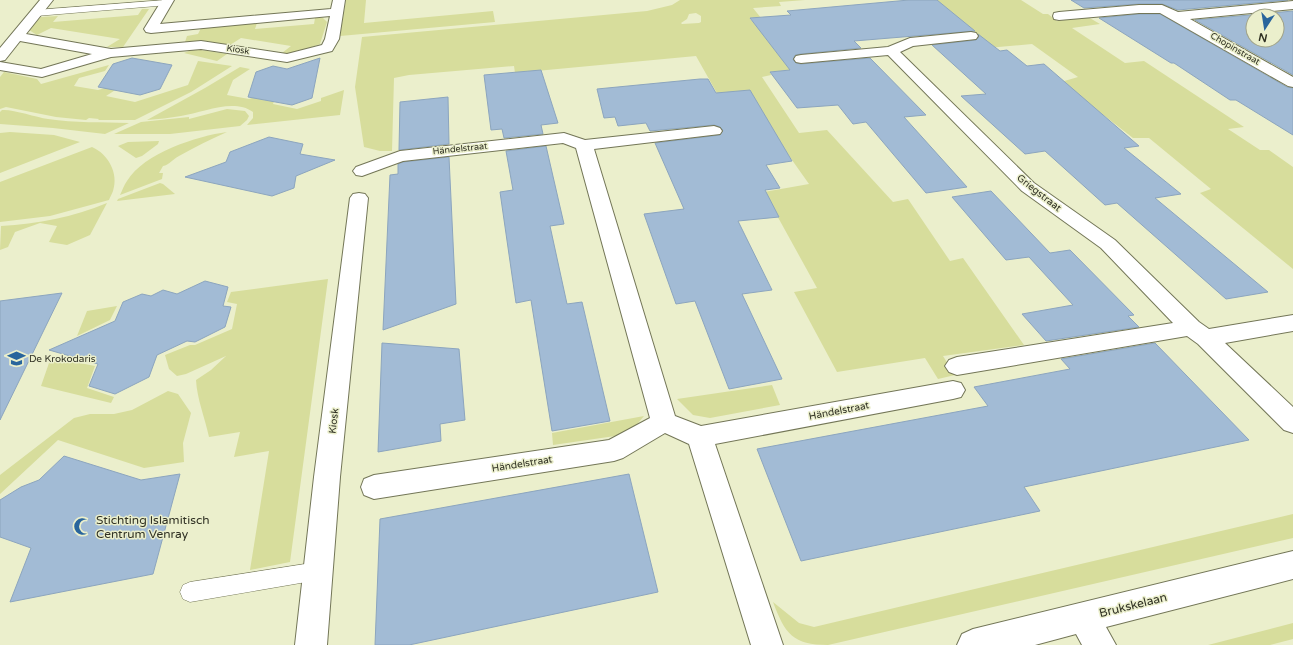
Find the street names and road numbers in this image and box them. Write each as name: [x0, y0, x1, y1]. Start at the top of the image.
street label: Chopinstraat: [1208, 30, 1262, 68]
street label: Kiosk: [226, 43, 250, 57]
street label: Händelstraat: [432, 141, 488, 157]
street label: Griegstraat: [1014, 172, 1064, 214]
street label: Händelstraat: [808, 399, 870, 423]
street label: Kiosk: [326, 407, 342, 434]
street label: Händelstraat: [491, 453, 553, 475]
street label: Brukskelaan: [1098, 590, 1168, 620]

